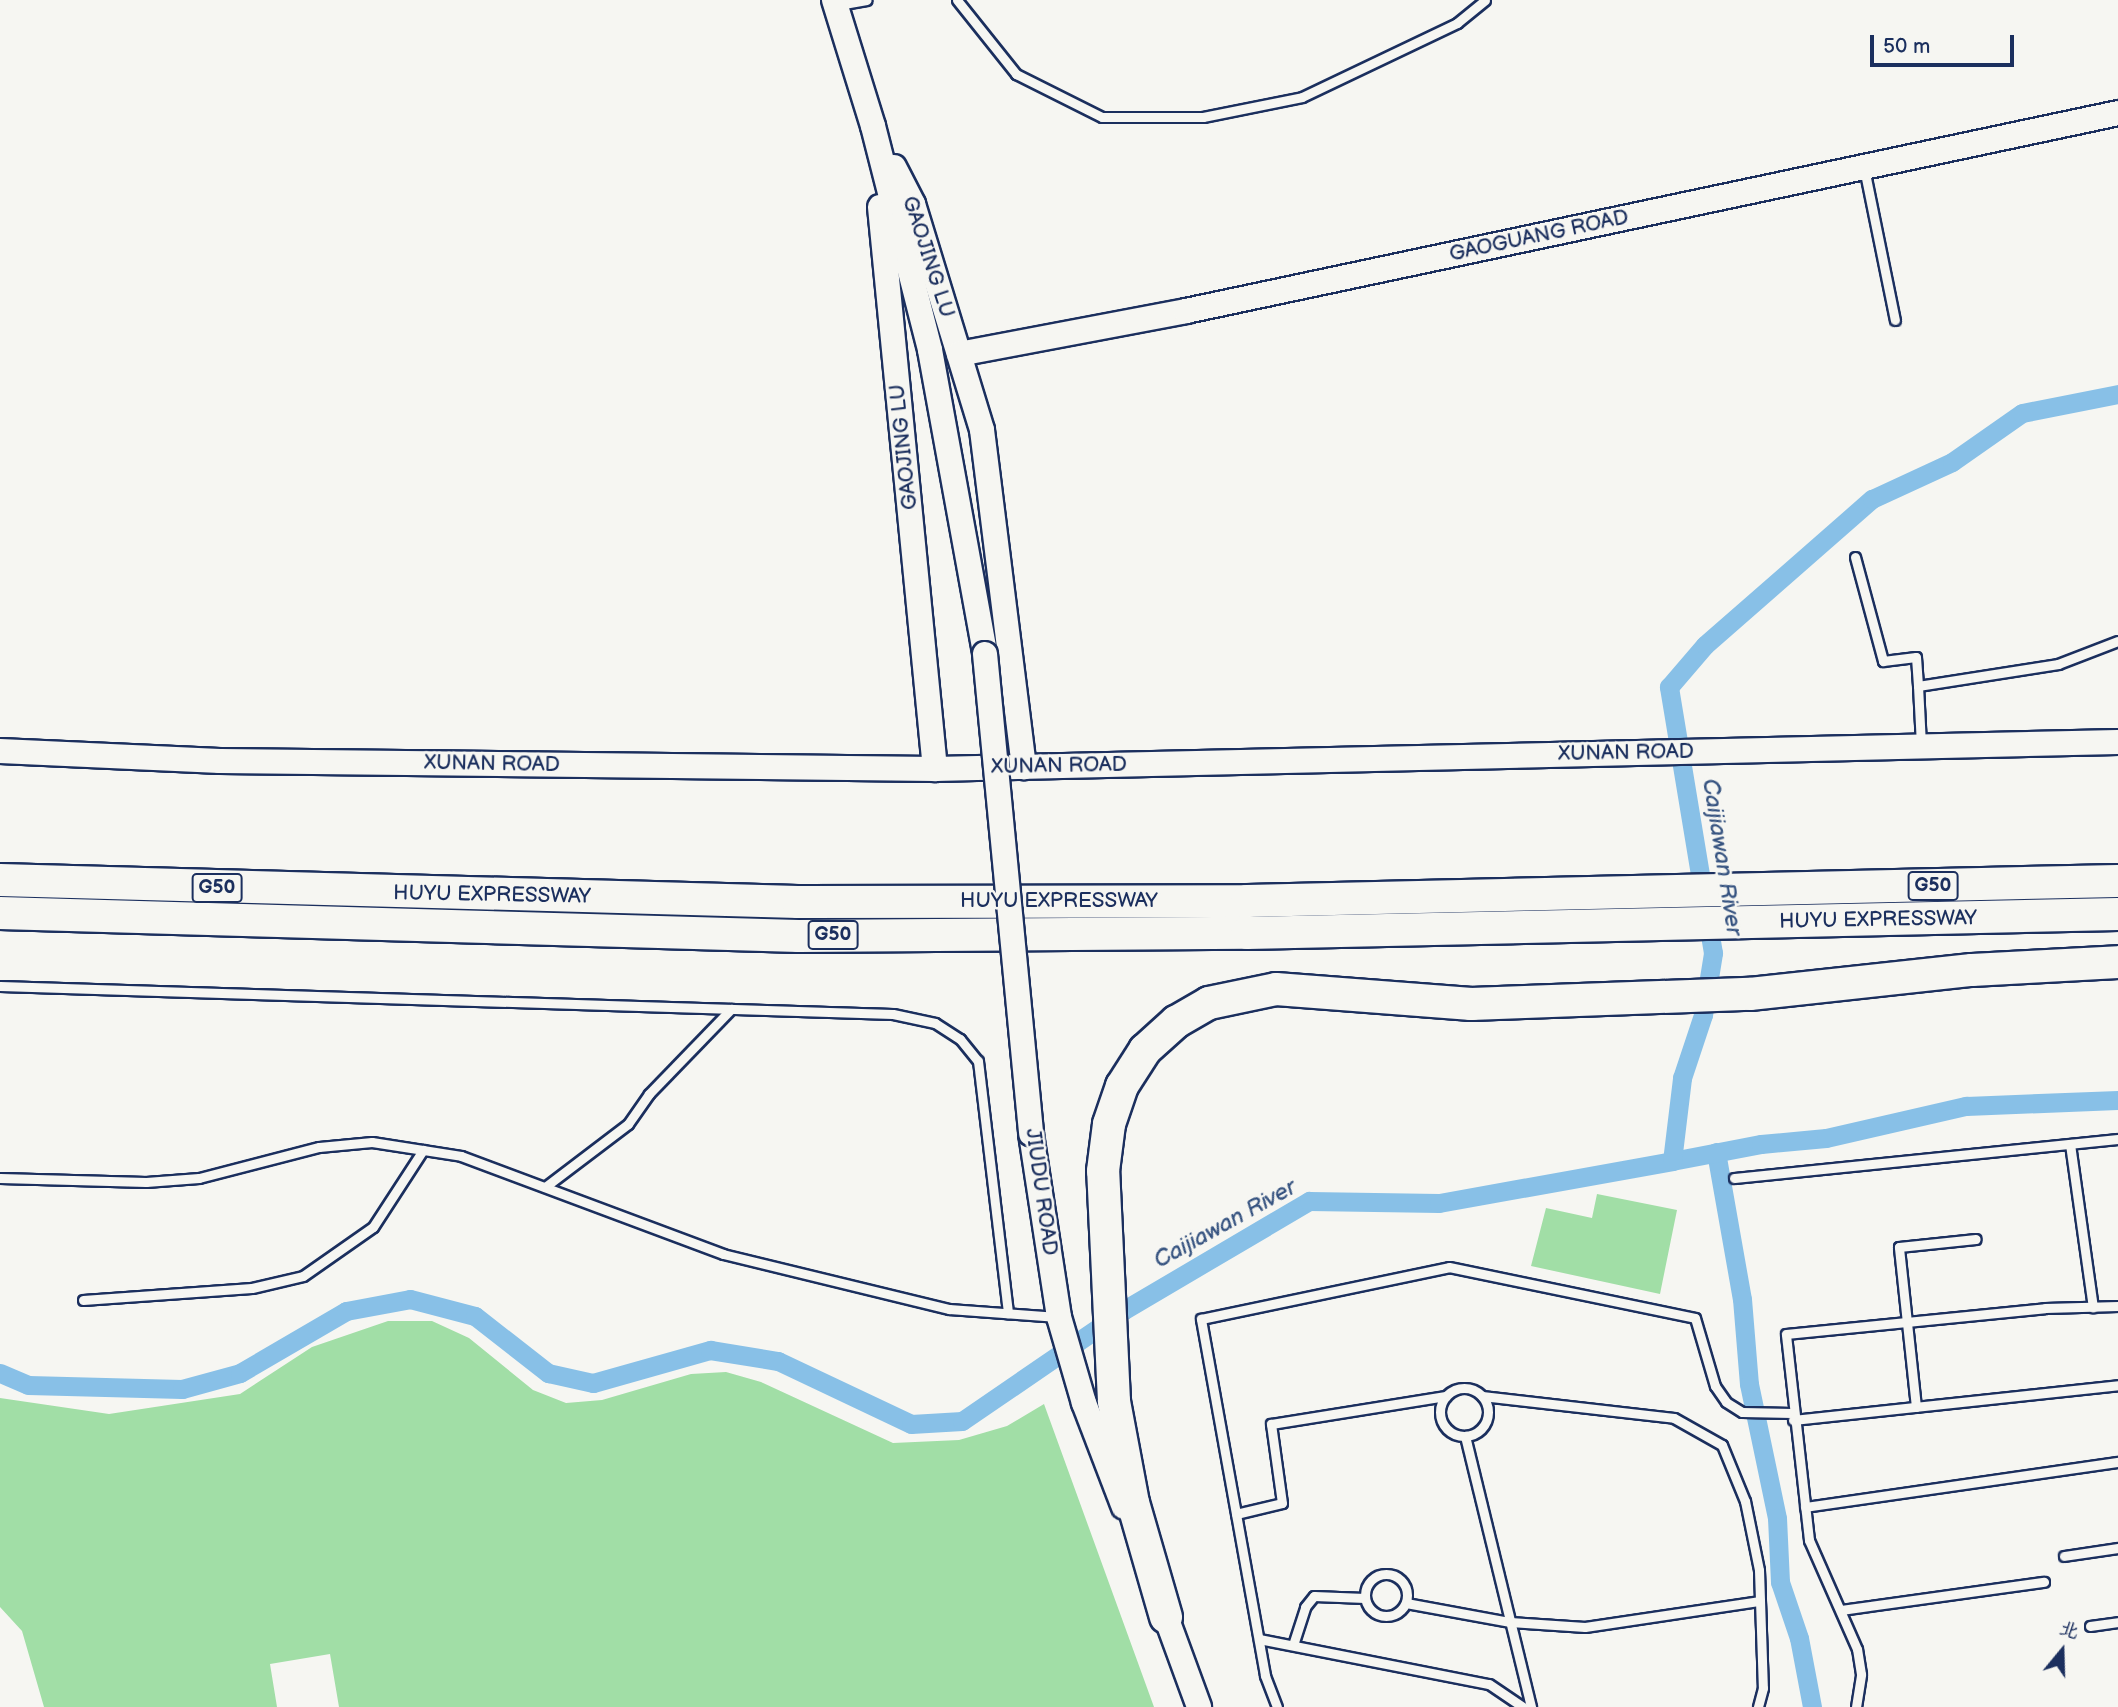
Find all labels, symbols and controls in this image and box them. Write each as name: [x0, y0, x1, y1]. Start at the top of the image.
scale bar: [1873, 21, 2016, 65]
text: 50 m: [1883, 34, 1930, 59]
street label: GAOJING LU: [897, 193, 959, 321]
street label: GAOGUANG ROAD: [1447, 205, 1631, 267]
street label: GAOJING LU: [885, 383, 923, 511]
street label: XUNAN ROAD: [1558, 739, 1694, 767]
street label: XUNAN ROAD: [424, 750, 560, 778]
street label: XUNAN ROAD: [991, 752, 1127, 780]
water label: Caijiawan River: [1696, 777, 1748, 937]
road number: G50: [1907, 870, 1959, 902]
road number: G50: [191, 873, 243, 904]
street label: HUYU EXPRESSWAY: [393, 881, 591, 909]
street label: HUYU EXPRESSWAY: [960, 888, 1158, 914]
street label: HUYU EXPRESSWAY: [1779, 906, 1977, 934]
road number: G50: [807, 920, 859, 951]
street label: JIUDU ROAD: [1020, 1127, 1062, 1257]
water label: Caijiawan River: [1149, 1173, 1301, 1275]
north arrow: [2027, 1616, 2097, 1686]
text: 北: [2056, 1617, 2082, 1645]

